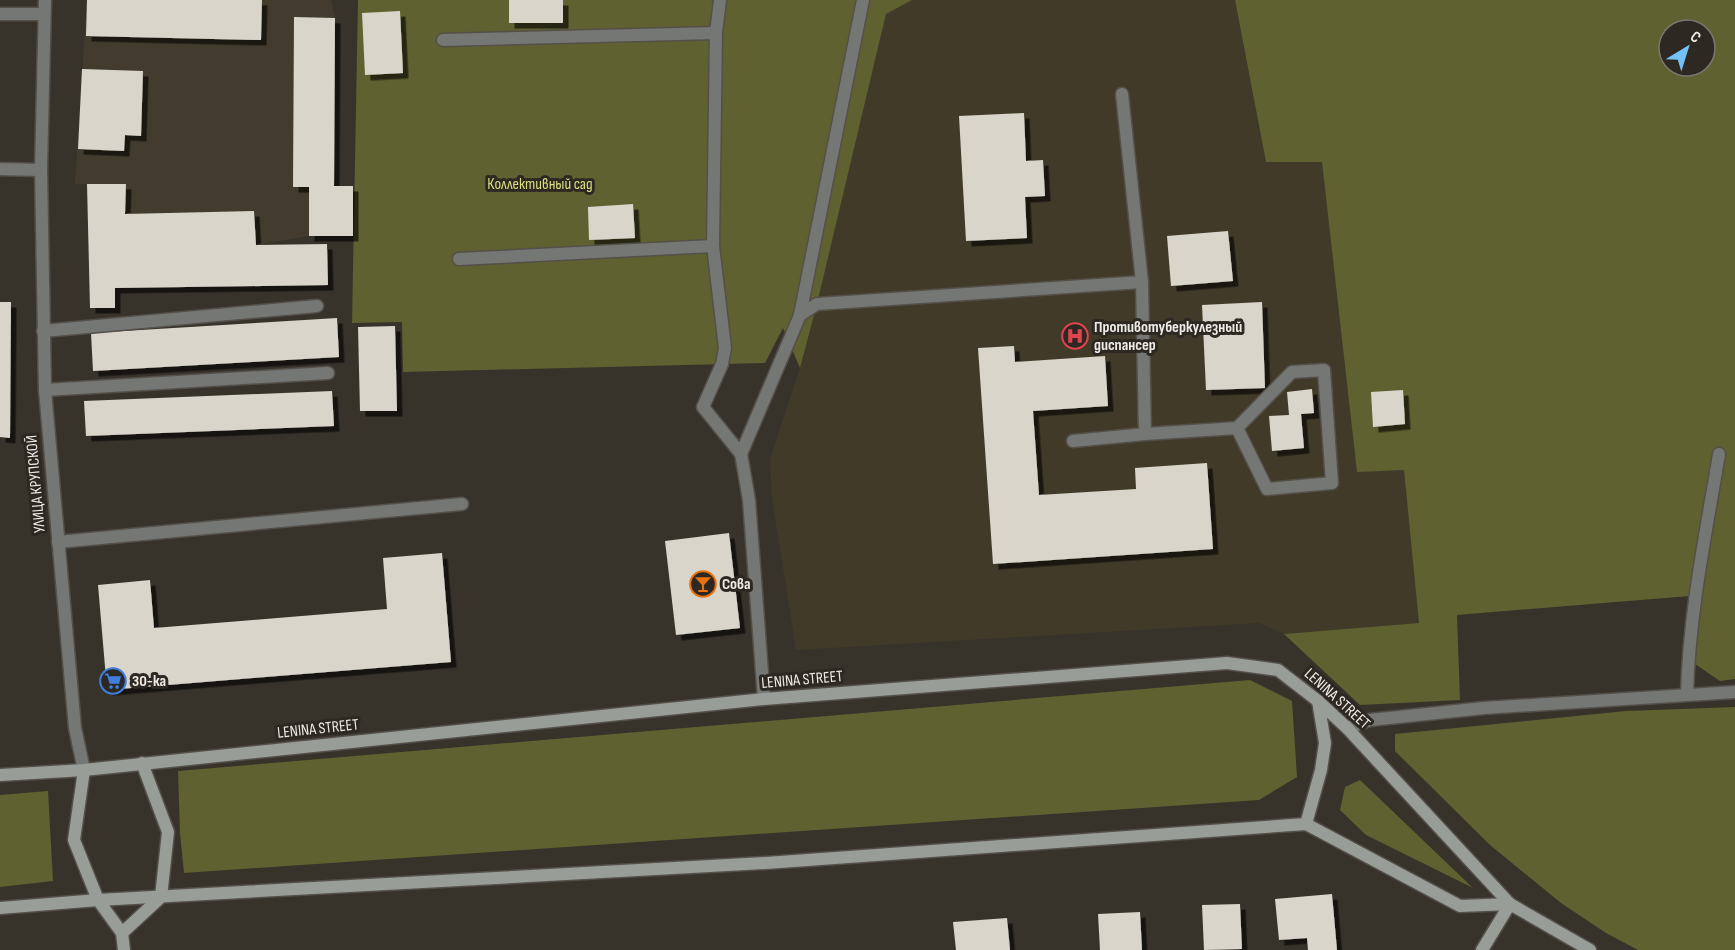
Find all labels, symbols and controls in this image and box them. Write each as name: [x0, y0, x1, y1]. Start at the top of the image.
north arrow: [1657, 18, 1717, 78]
text: С: [1686, 27, 1704, 47]
park label: Коллективный сад: [487, 175, 593, 194]
place label: Противотуберкулезный диспансер: [1094, 318, 1242, 355]
hospital icon: Противотуберкулезный диспансер: [1060, 321, 1090, 351]
street label: УЛИЦА КРУПСКОЙ: [22, 434, 50, 534]
bar icon: Сова: [688, 569, 718, 599]
place label: Сова: [722, 575, 751, 594]
street label: LENINA STREET: [1300, 665, 1374, 734]
supermarket icon: 30-ка: [98, 666, 128, 696]
street label: LENINA STREET: [760, 667, 844, 693]
place label: 30-ка: [132, 672, 166, 691]
street label: LENINA STREET: [276, 715, 360, 743]

